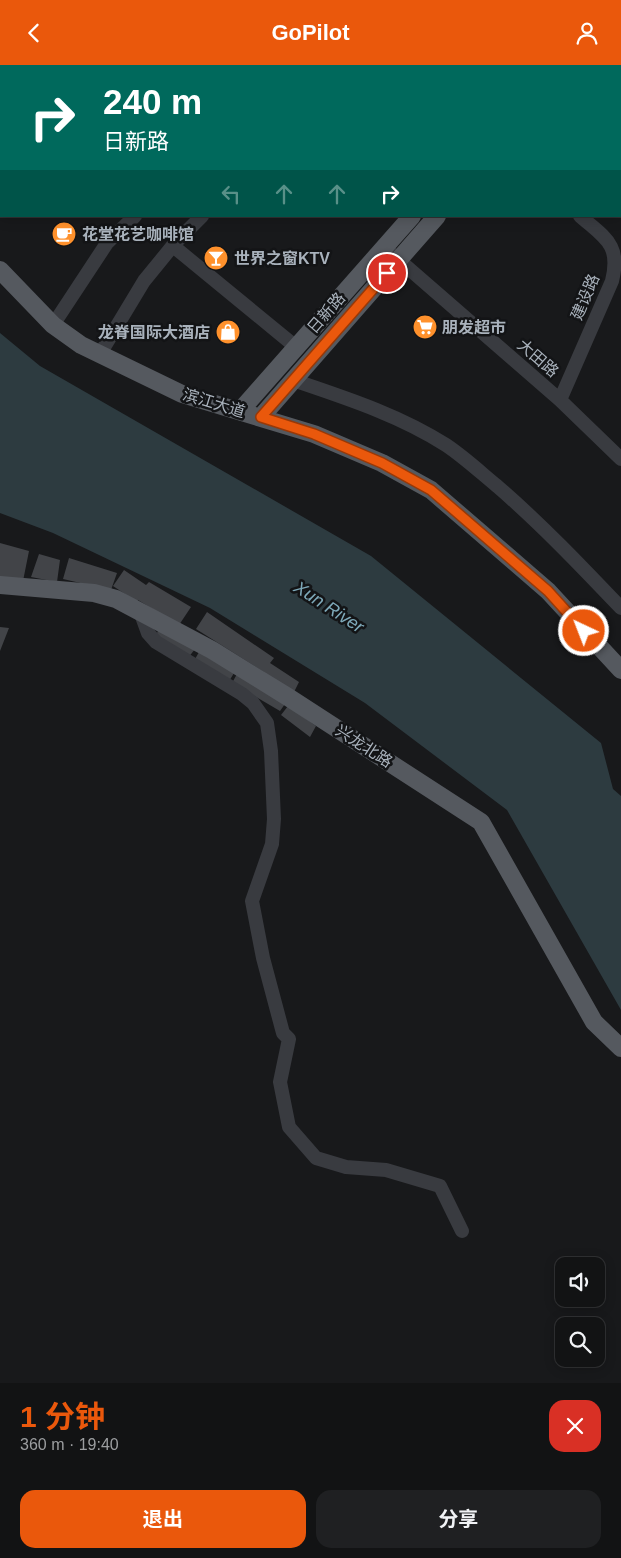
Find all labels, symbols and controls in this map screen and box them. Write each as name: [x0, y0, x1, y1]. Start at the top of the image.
icon: back: [20, 19, 48, 47]
icon: person: [573, 19, 601, 47]
text: GoPilot: [271, 20, 350, 45]
text: 240 m: [103, 82, 202, 121]
icon: right: [20, 85, 85, 150]
text: 日新路: [103, 129, 169, 154]
icon: left: [217, 180, 245, 208]
icon: ahead: [270, 180, 298, 208]
icon: ahead: [323, 180, 351, 208]
icon: right: [376, 180, 404, 208]
cafe icon: 花堂花艺咖啡馆: [51, 221, 77, 247]
place label: 花堂花艺咖啡馆: [82, 226, 194, 243]
bar icon: 世界之窗KTV: [203, 245, 229, 271]
place label: 世界之窗KTV: [234, 249, 330, 267]
pin: [366, 252, 408, 294]
icon: arrive: [373, 259, 401, 287]
street label: 建设路: [568, 272, 602, 322]
street label: 日新路: [304, 289, 348, 337]
supermarket icon: 朋发超市: [412, 314, 438, 340]
shop icon: 龙脊国际大酒店: [215, 319, 241, 345]
place label: 朋发超市: [442, 319, 506, 336]
place label: 龙脊国际大酒店: [98, 323, 210, 341]
street label: 大田路: [514, 336, 562, 380]
street label: 滨江大道: [181, 386, 247, 420]
water label: Xun River: [290, 577, 368, 637]
position arrow: [557, 604, 609, 656]
street label: 兴龙北路: [333, 721, 395, 771]
map controls: [555, 1257, 605, 1367]
button: sound: [555, 1257, 605, 1307]
button: search: [555, 1317, 605, 1367]
text: 1 分钟: [20, 1400, 105, 1433]
button: close: [549, 1400, 601, 1452]
text: 360 m · 19:40: [20, 1436, 119, 1453]
button: 退出: [20, 1490, 306, 1548]
button: 分享: [316, 1490, 601, 1548]

